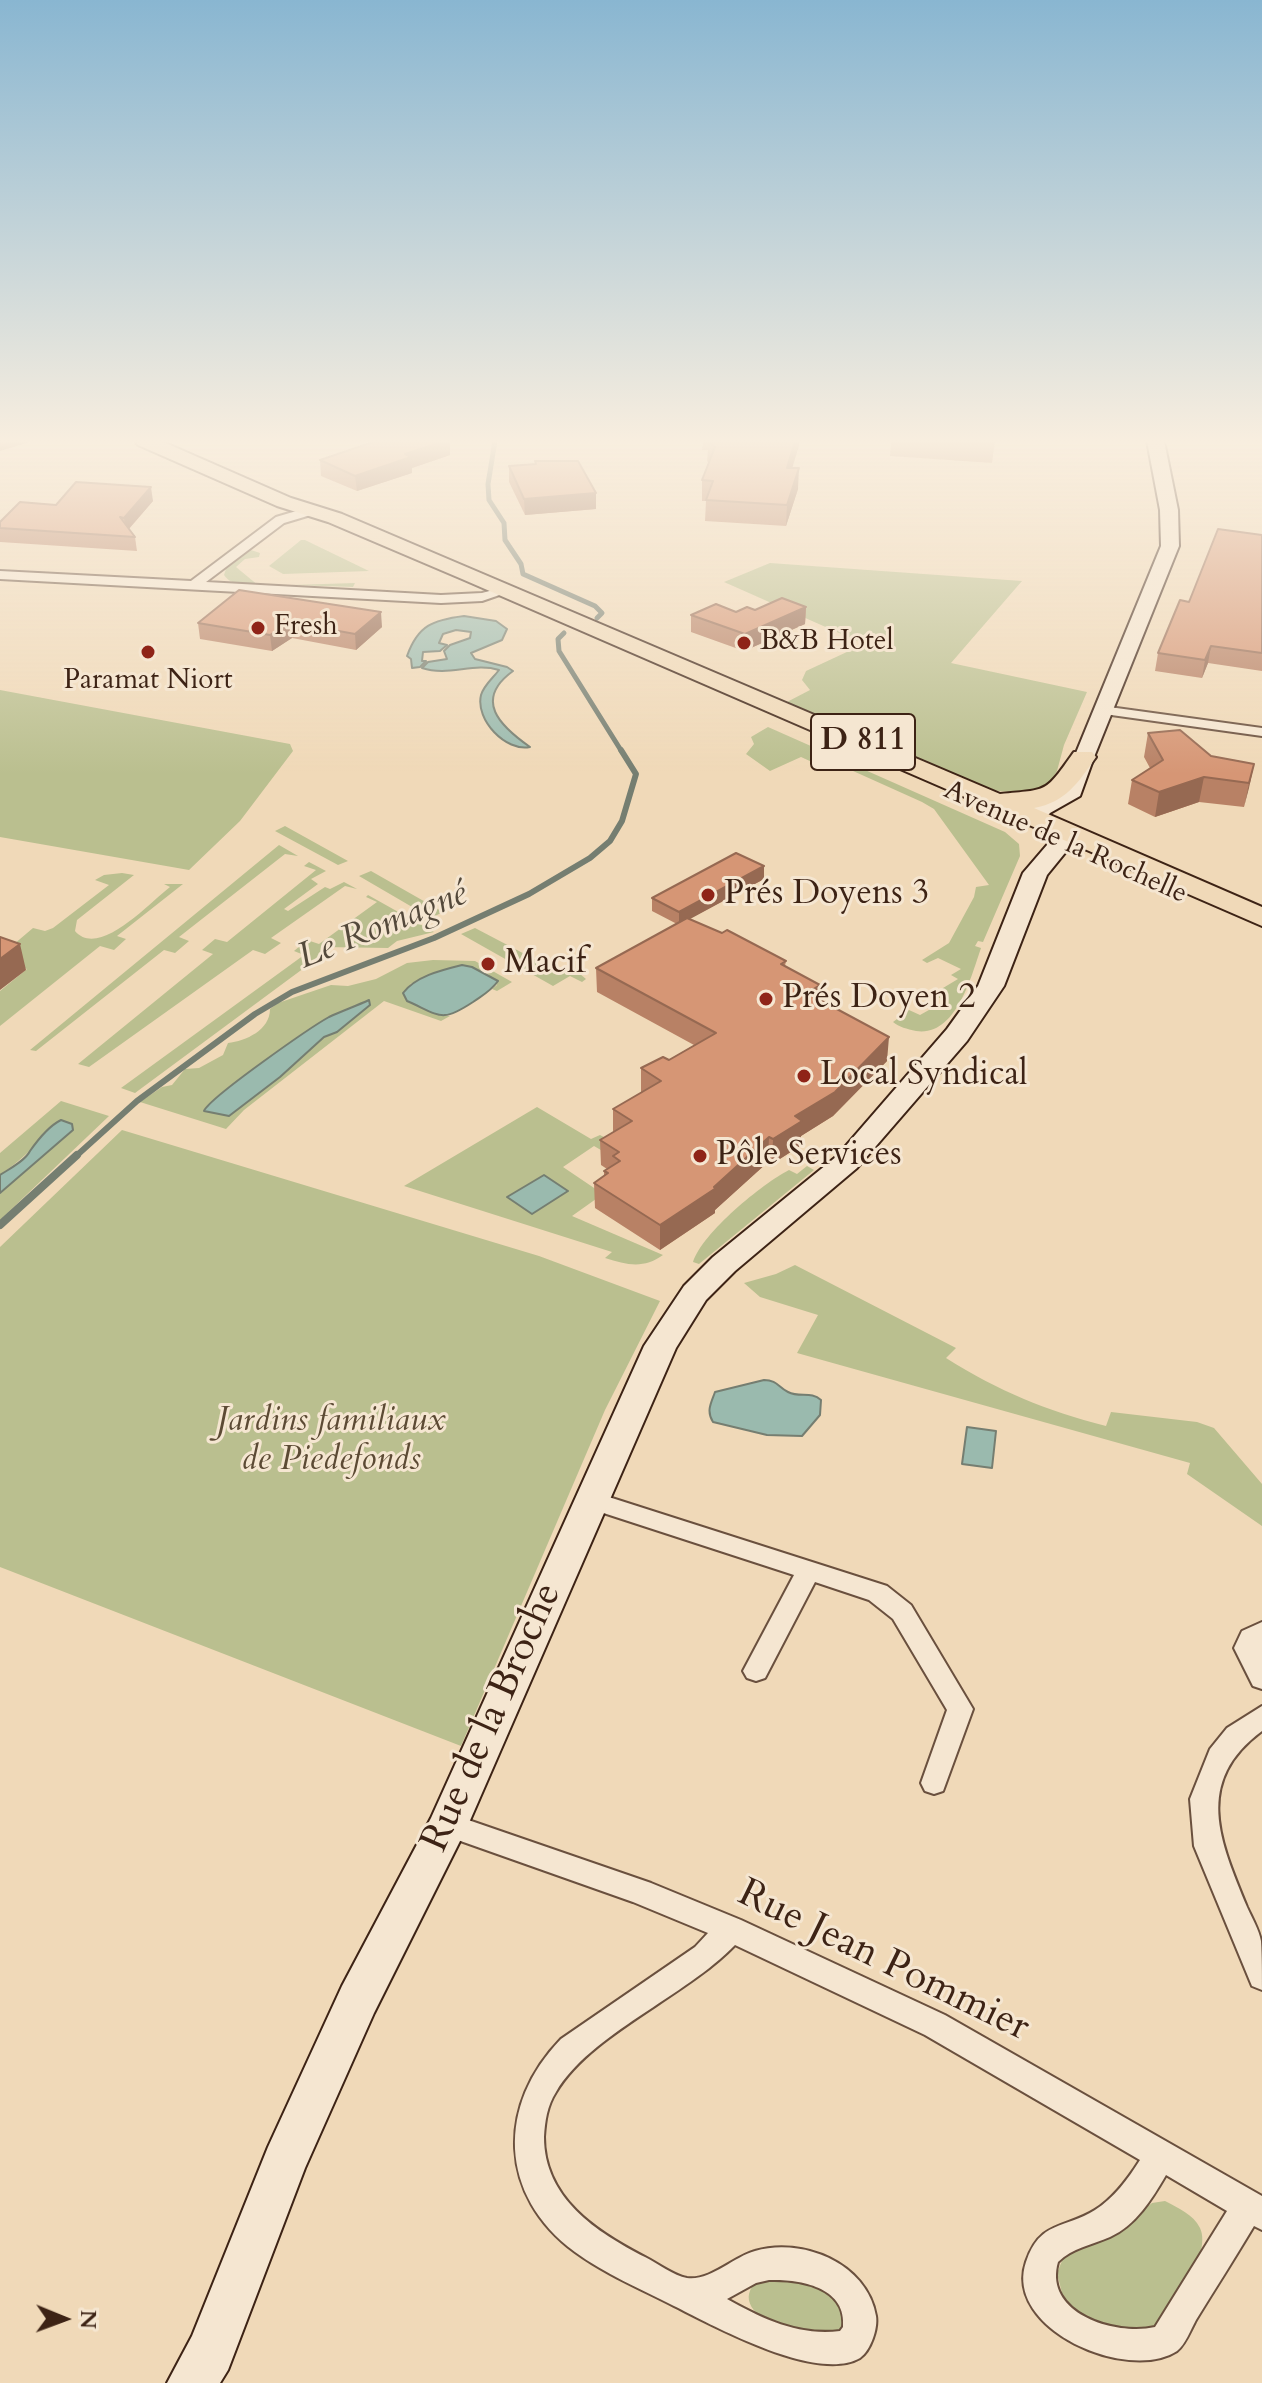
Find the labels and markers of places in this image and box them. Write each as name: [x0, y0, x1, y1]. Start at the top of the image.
place label: Fresh: [274, 611, 338, 645]
marker: Fresh: [249, 619, 267, 637]
place label: B&B Hotel: [760, 626, 894, 660]
marker: B&B Hotel: [735, 634, 753, 652]
marker: Paramat Niort: [139, 643, 157, 661]
place label: Paramat Niort: [63, 665, 233, 699]
place label: Prés Doyens 3: [724, 875, 929, 915]
marker: Prés Doyens 3: [699, 886, 717, 904]
place label: Macif: [504, 944, 586, 984]
marker: Macif: [479, 955, 497, 973]
place label: Prés Doyen 2: [782, 979, 976, 1019]
marker: Prés Doyen 2: [757, 990, 775, 1008]
place label: Local Syndical: [820, 1056, 1028, 1096]
marker: Local Syndical: [795, 1067, 813, 1085]
place label: Pôle Services: [716, 1136, 902, 1176]
marker: Pôle Services: [691, 1147, 709, 1165]

